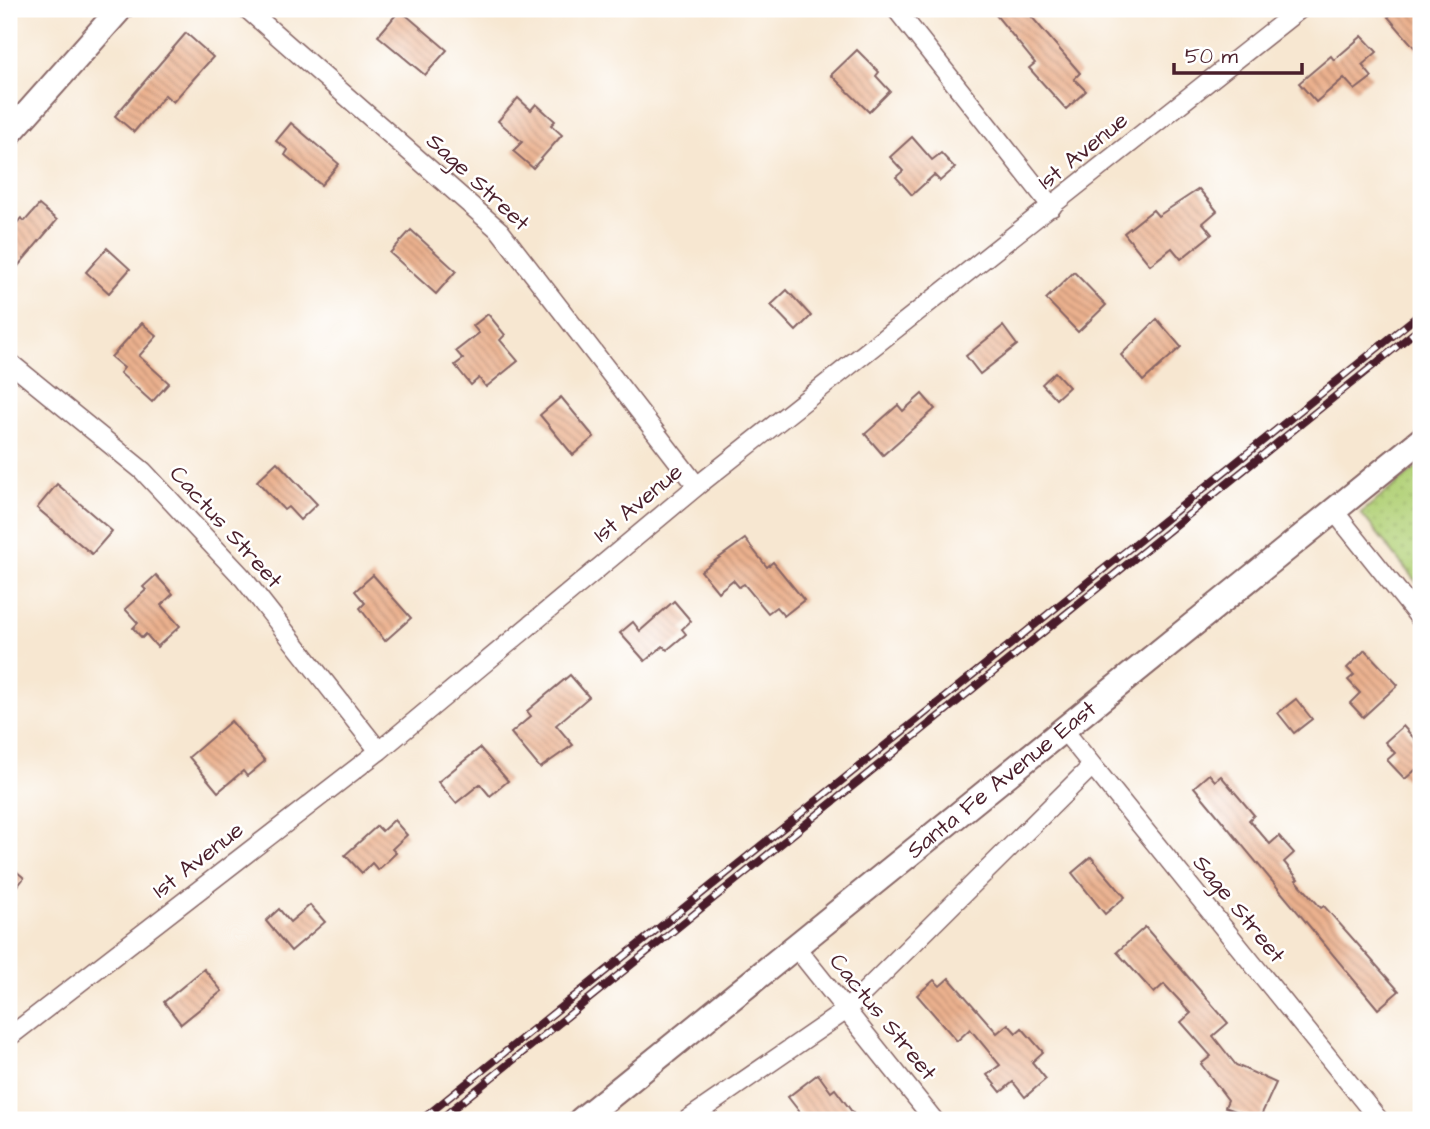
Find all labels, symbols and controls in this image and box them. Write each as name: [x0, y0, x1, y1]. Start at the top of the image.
scale bar: [1174, 32, 1302, 76]
text: 50 m: [1185, 42, 1239, 71]
street label: 1st Avenue: [1031, 105, 1135, 197]
street label: Sage Street: [419, 126, 537, 240]
street label: 1st Avenue: [586, 456, 690, 550]
street label: Cactus Street: [162, 459, 290, 596]
street label: Santa Fe Avenue East: [900, 692, 1104, 866]
street label: 1st Avenue: [146, 814, 250, 906]
street label: Sage Street: [1185, 848, 1293, 971]
street label: Cactus Street: [822, 947, 945, 1088]

